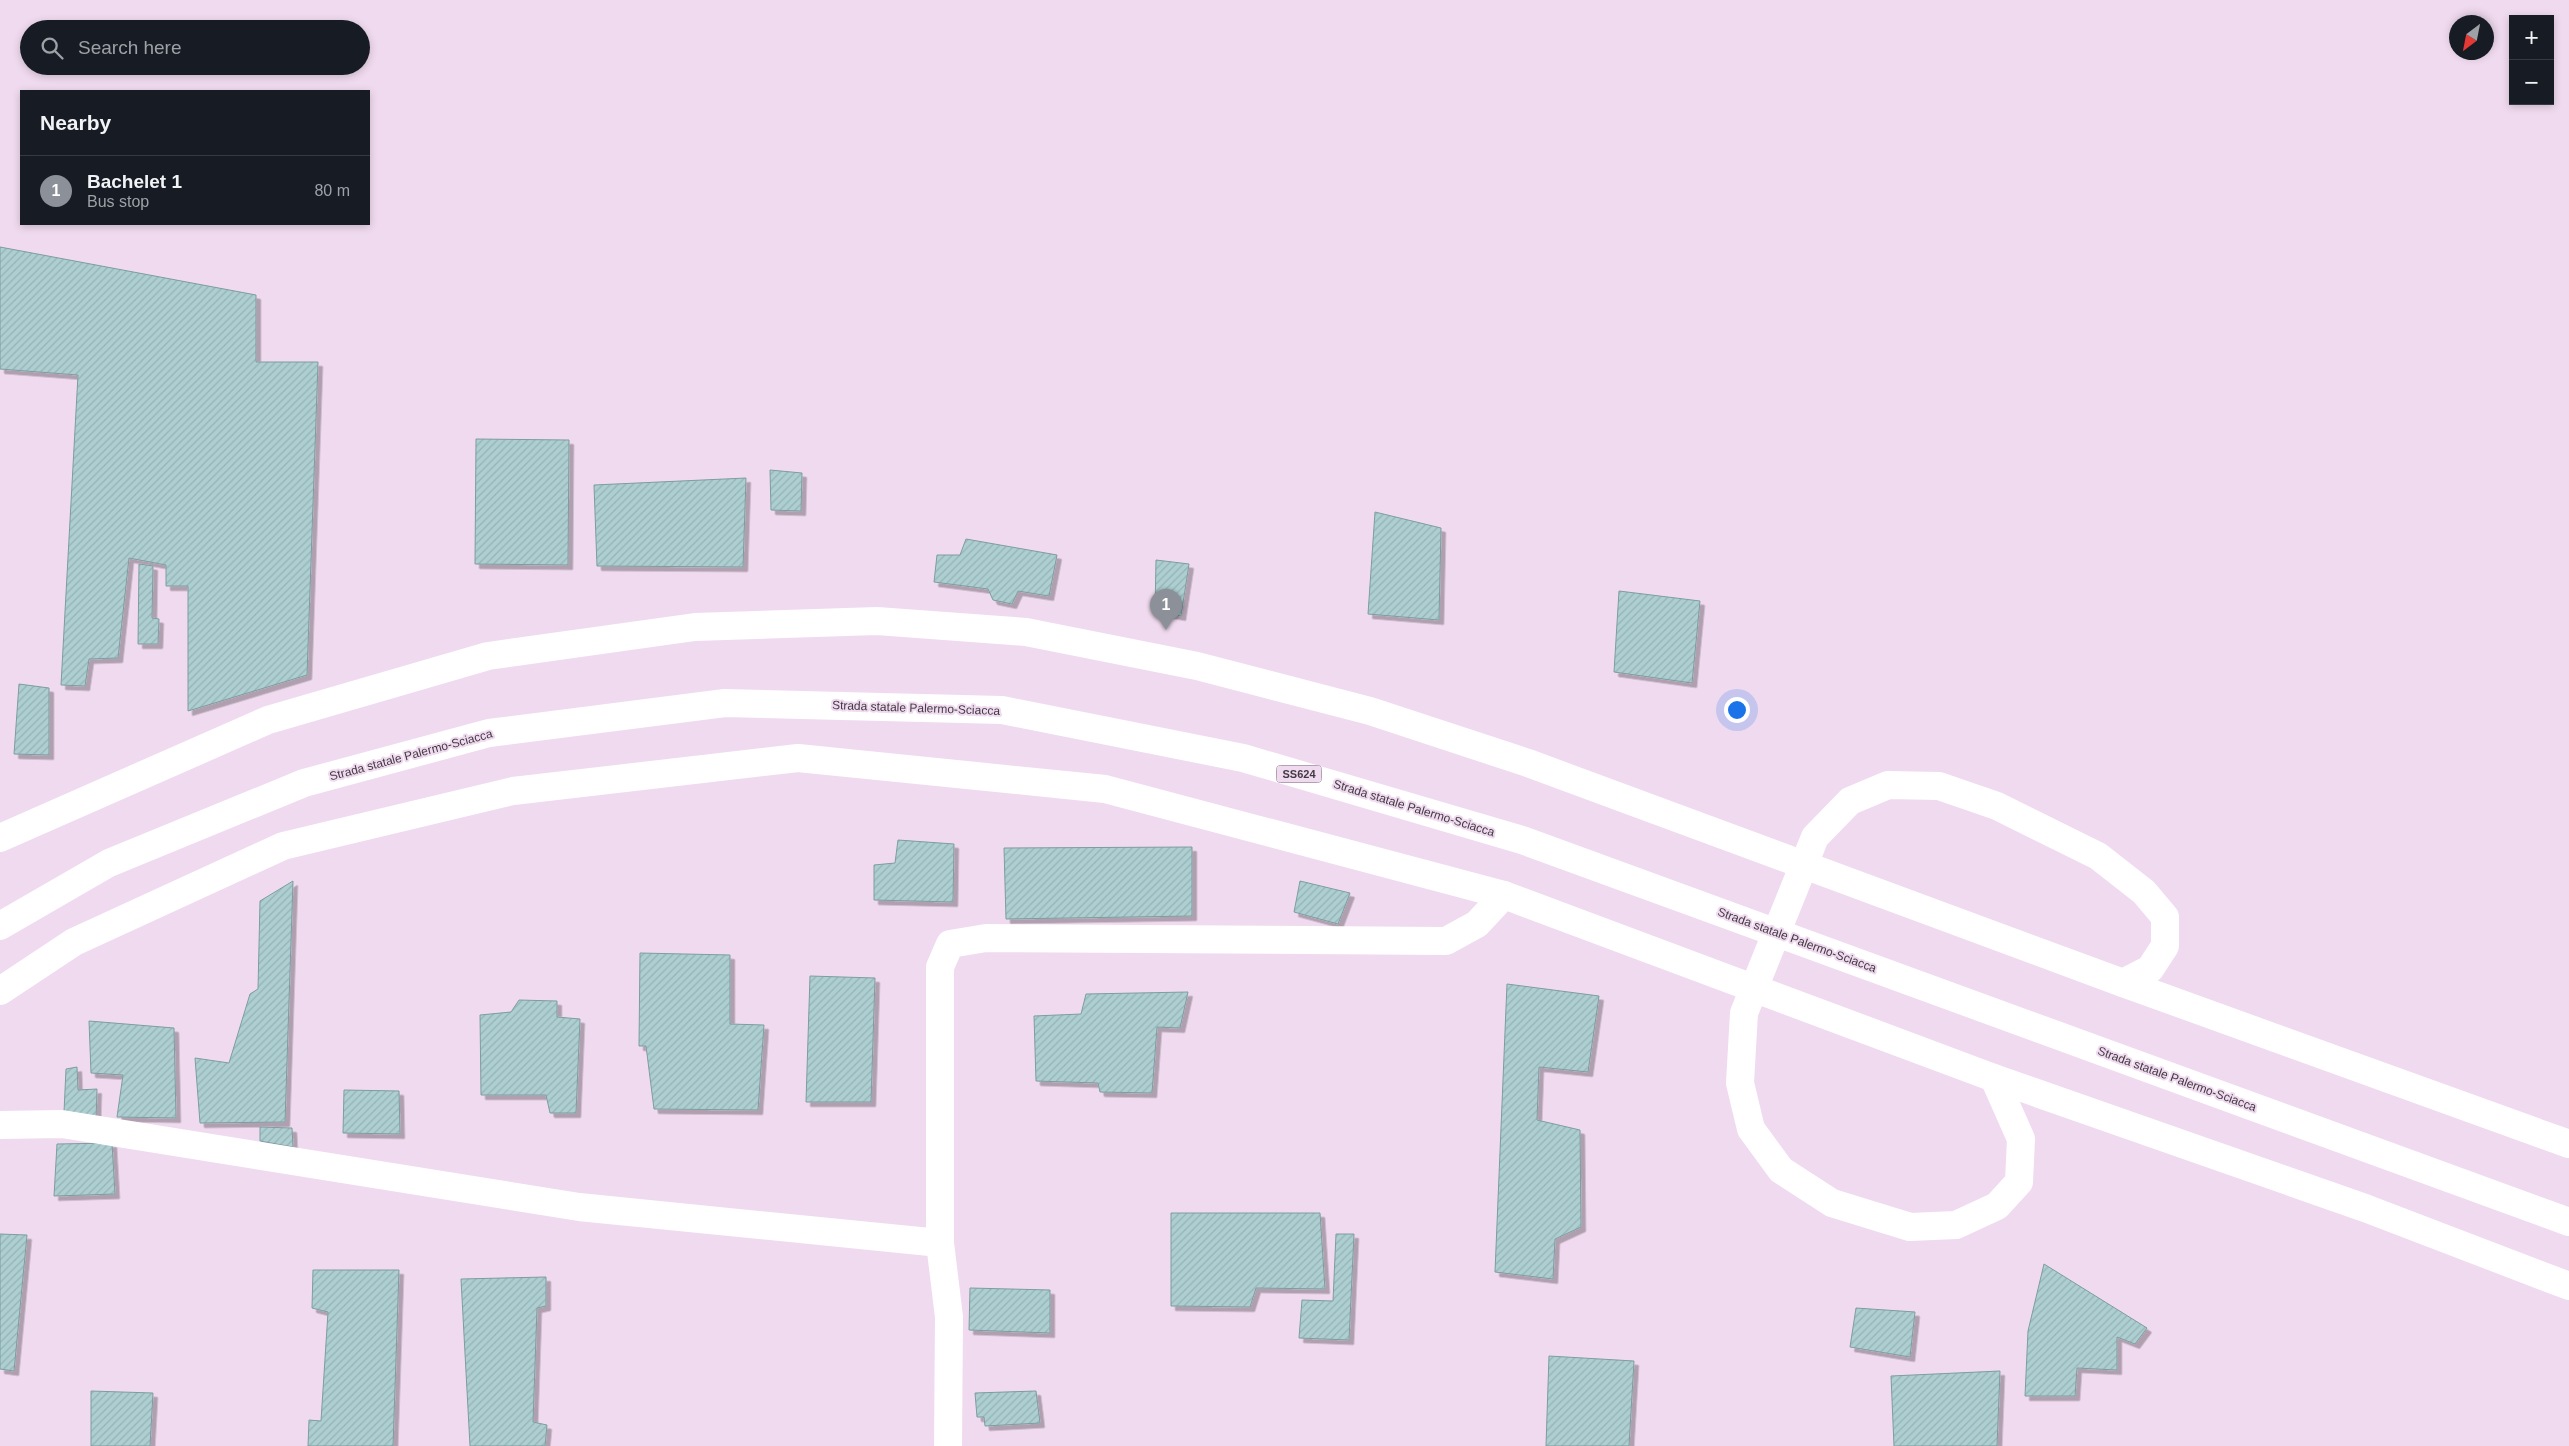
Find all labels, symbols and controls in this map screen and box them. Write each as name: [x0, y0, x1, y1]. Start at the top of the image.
north arrow: [2449, 15, 2494, 60]
map controls: [2509, 15, 2554, 105]
button: +: [2509, 15, 2554, 60]
search box: [20, 20, 370, 75]
icon: search: [38, 34, 66, 62]
text: Search here: [78, 37, 182, 58]
button: −: [2509, 60, 2554, 105]
text: Nearby: [40, 111, 111, 134]
text: Bachelet 1: [87, 171, 182, 192]
text: 1: [52, 182, 60, 199]
text: 80 m: [314, 182, 350, 199]
text: Bus stop: [87, 193, 149, 210]
pin: 1: [1150, 589, 1182, 630]
your location: [1724, 697, 1750, 723]
street label: Strada statale Palermo-Sciacca: [832, 698, 1001, 718]
street label: Strada statale Palermo-Sciacca: [328, 726, 494, 784]
road number: SS624: [1276, 766, 1322, 782]
street label: Strada statale Palermo-Sciacca: [1332, 777, 1497, 839]
street label: Strada statale Palermo-Sciacca: [1716, 905, 1879, 975]
street label: Strada statale Palermo-Sciacca: [2096, 1044, 2259, 1114]

